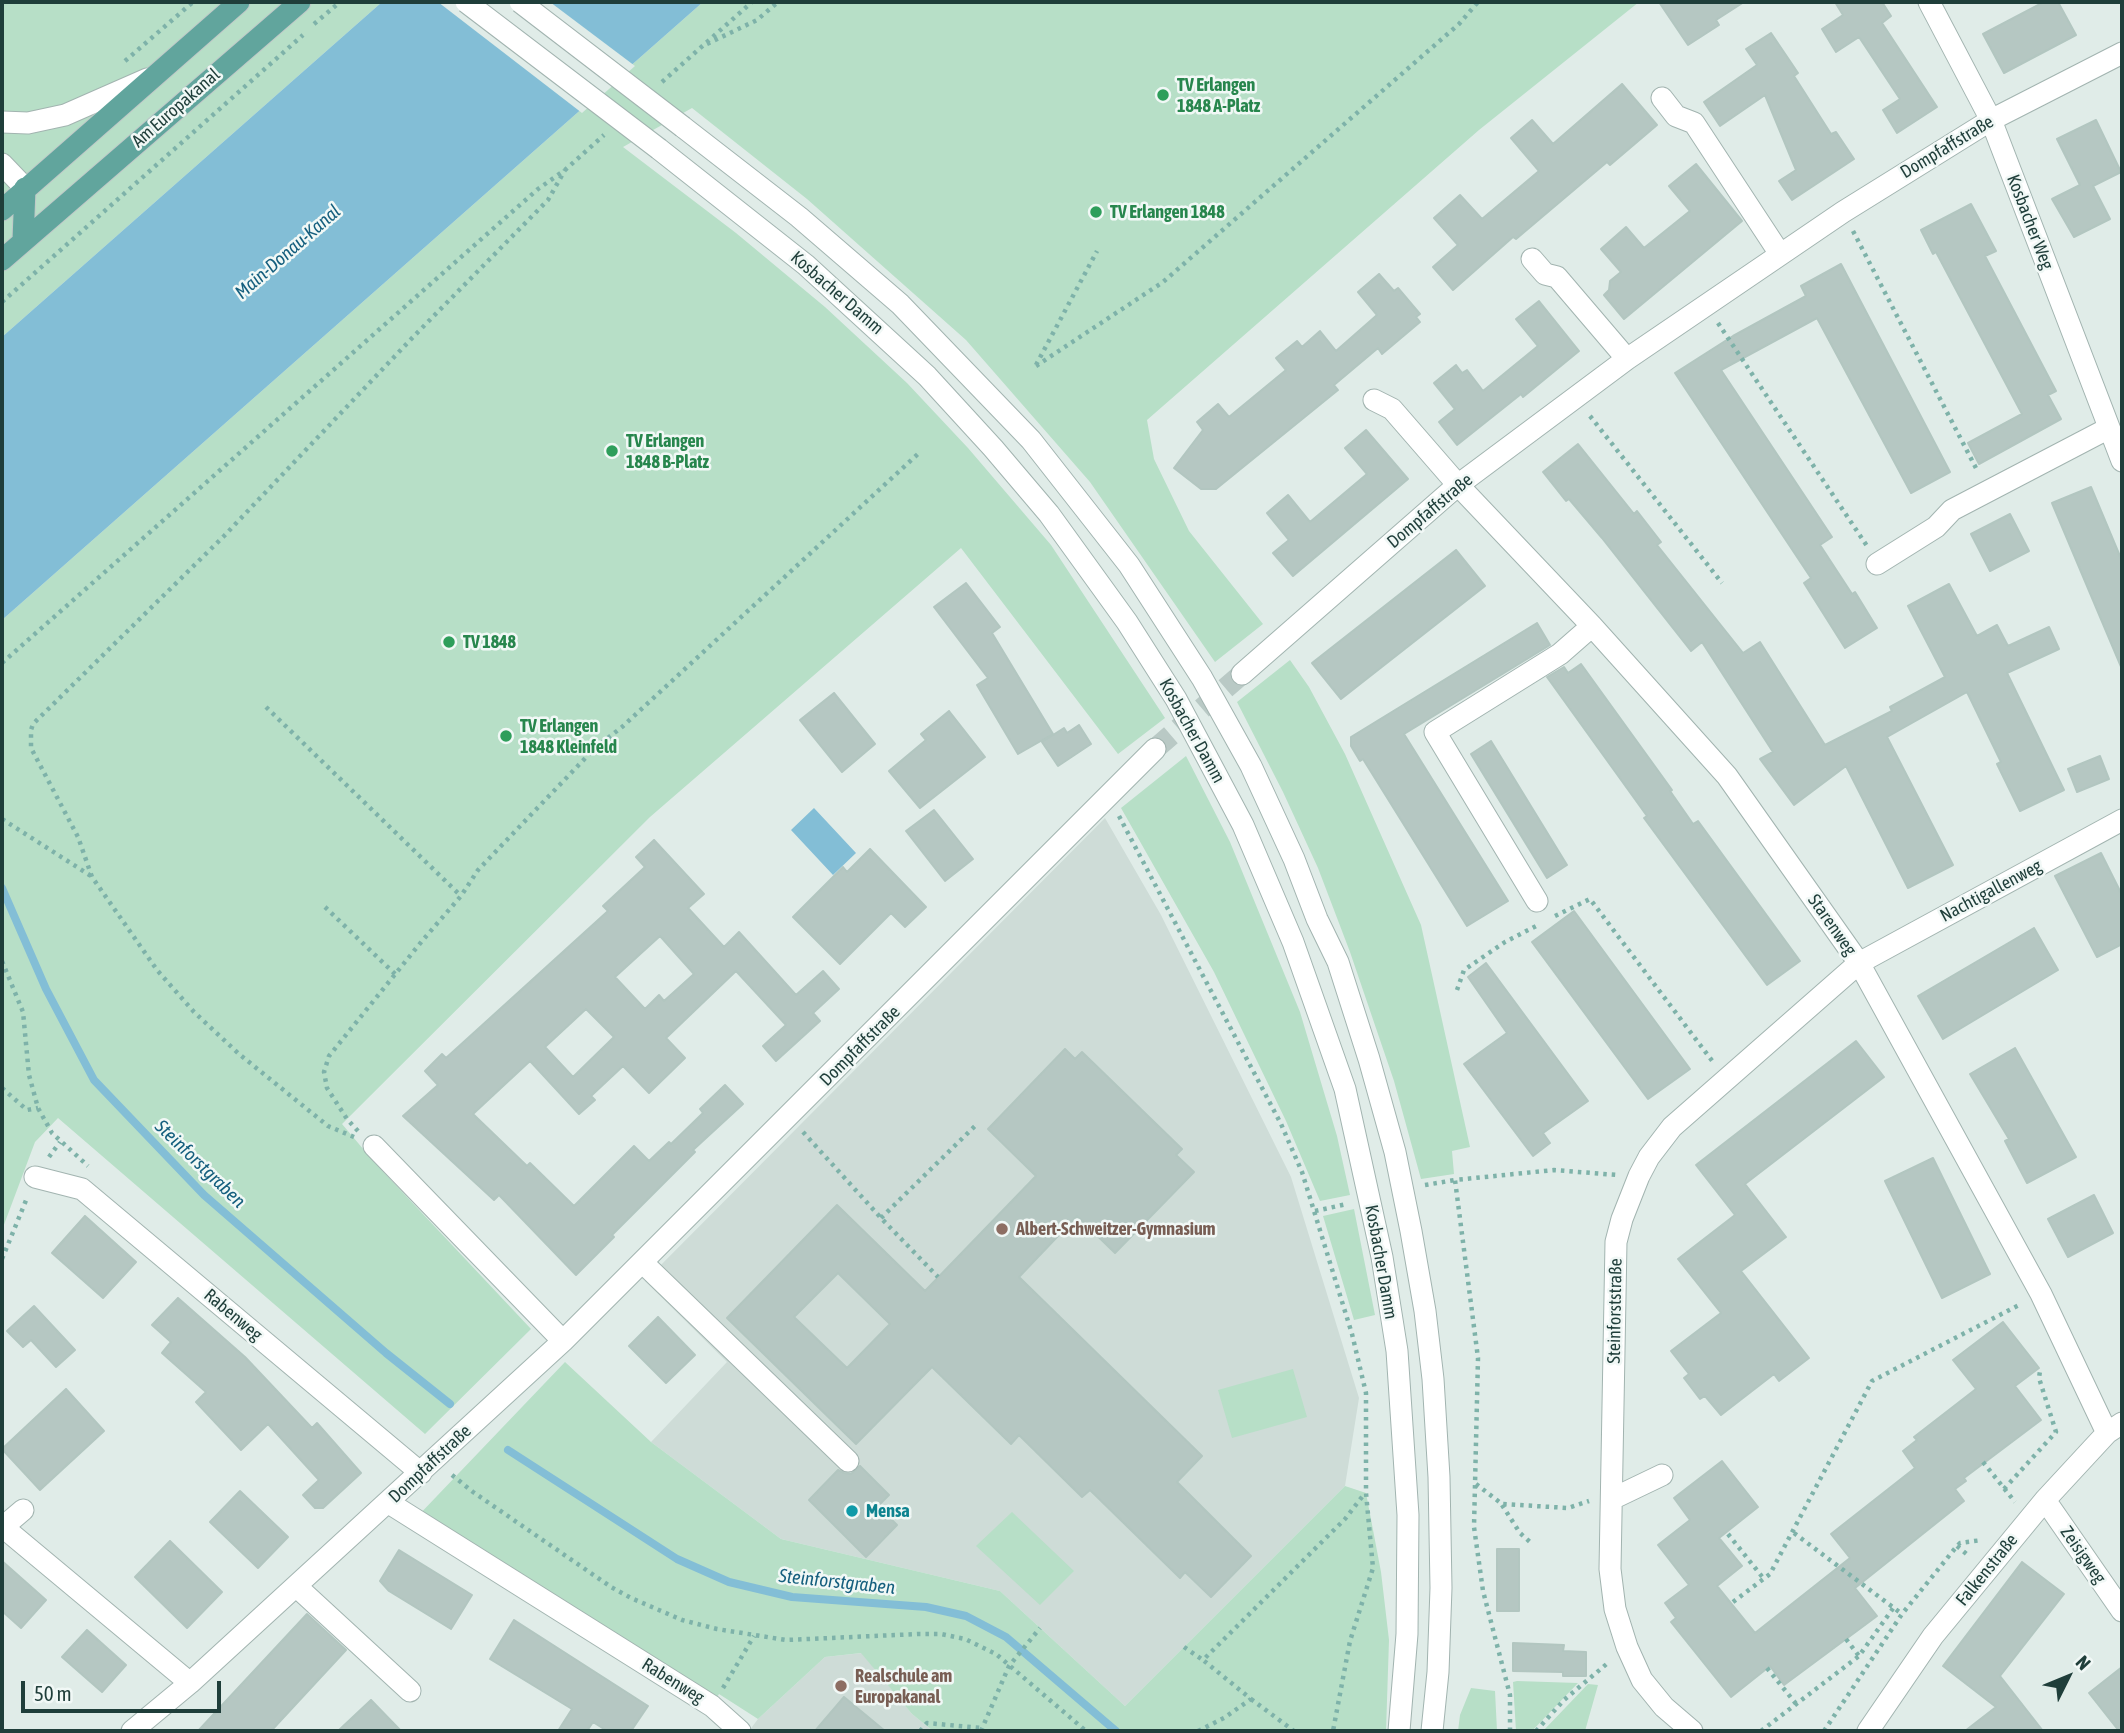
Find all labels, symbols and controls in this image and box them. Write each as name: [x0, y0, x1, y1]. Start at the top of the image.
street label: Am Europakanal: [128, 64, 224, 152]
place label: TV Erlangen 1848 A-Platz: [1177, 74, 1260, 116]
marker: TV Erlangen 1848 A-Platz: [1155, 87, 1171, 103]
street label: Dompfaffstraße: [1897, 111, 1997, 183]
street label: Kosbacher Weg: [2002, 171, 2058, 273]
water label: Main-Donau-Kanal: [231, 200, 345, 304]
place label: TV Erlangen 1848: [1110, 201, 1225, 223]
marker: TV Erlangen 1848: [1088, 204, 1104, 220]
street label: Kosbacher Damm: [786, 247, 888, 339]
place label: TV Erlangen 1848 B-Platz: [626, 430, 709, 472]
marker: TV Erlangen 1848 B-Platz: [604, 443, 620, 459]
street label: Dompfaffstraße: [1383, 469, 1477, 553]
place label: TV 1848: [463, 631, 516, 653]
marker: TV 1848: [441, 634, 457, 650]
street label: Kosbacher Damm: [1154, 675, 1230, 787]
place label: TV Erlangen 1848 Kleinfeld: [520, 715, 617, 758]
marker: TV Erlangen 1848 Kleinfeld: [498, 728, 514, 744]
street label: Nachtigallenweg: [1936, 855, 2046, 927]
street label: Starenweg: [1803, 890, 1861, 960]
street label: Dompfaffstraße: [815, 1001, 905, 1091]
water label: Steinforstgraben: [150, 1115, 250, 1213]
street label: Kosbacher Damm: [1360, 1203, 1402, 1321]
place label: Albert-Schweitzer-Gymnasium: [1016, 1218, 1216, 1240]
marker: Albert-Schweitzer-Gymnasium: [994, 1221, 1010, 1237]
street label: Steinforststraße: [1603, 1258, 1627, 1364]
street label: Rabenweg: [200, 1284, 266, 1346]
street label: Dompfaffstraße: [384, 1420, 476, 1508]
place label: Mensa: [866, 1500, 910, 1522]
marker: Mensa: [844, 1503, 860, 1519]
street label: Zeisigweg: [2055, 1522, 2111, 1588]
street label: Falkenstraße: [1952, 1530, 2022, 1610]
water label: Steinforstgraben: [778, 1565, 896, 1599]
north arrow: [2033, 1642, 2103, 1712]
text: N: [2071, 1651, 2095, 1674]
street label: Rabenweg: [638, 1653, 708, 1709]
place label: Realschule am Europakanal: [855, 1665, 952, 1708]
scale bar: [24, 1666, 224, 1710]
marker: Realschule am Europakanal: [833, 1678, 849, 1694]
text: 50 m: [34, 1681, 72, 1705]

